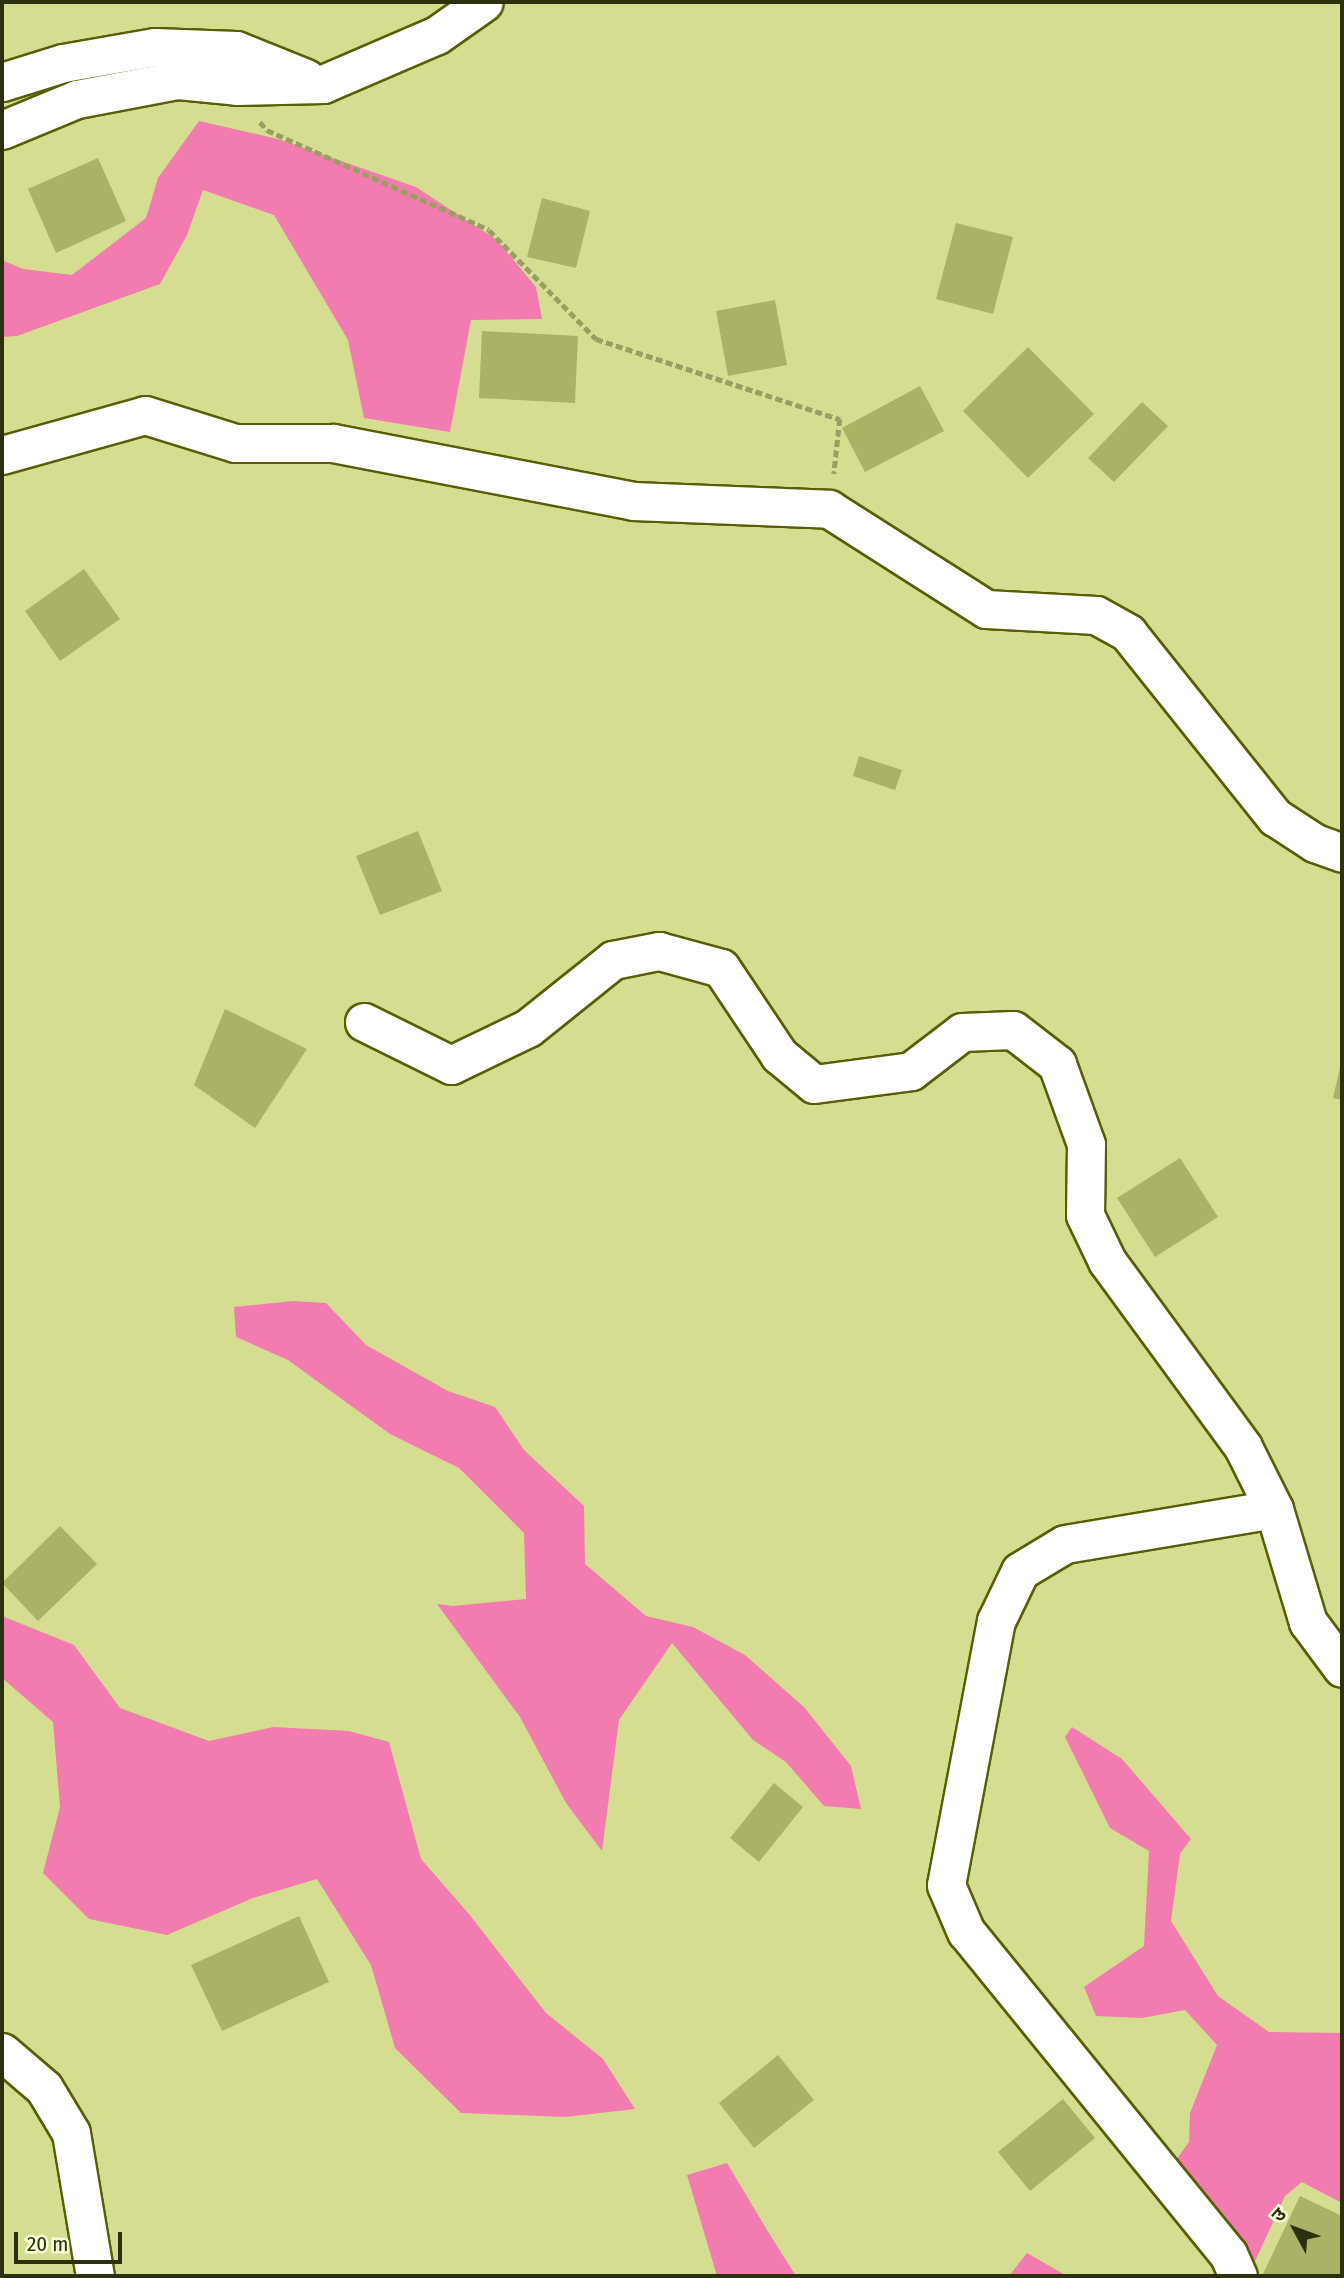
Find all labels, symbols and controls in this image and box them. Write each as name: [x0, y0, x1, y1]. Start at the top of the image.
north arrow: [1260, 2194, 1330, 2264]
text: उ: [1266, 2203, 1291, 2227]
scale bar: [18, 2218, 126, 2262]
text: 20 m: [27, 2231, 68, 2257]

